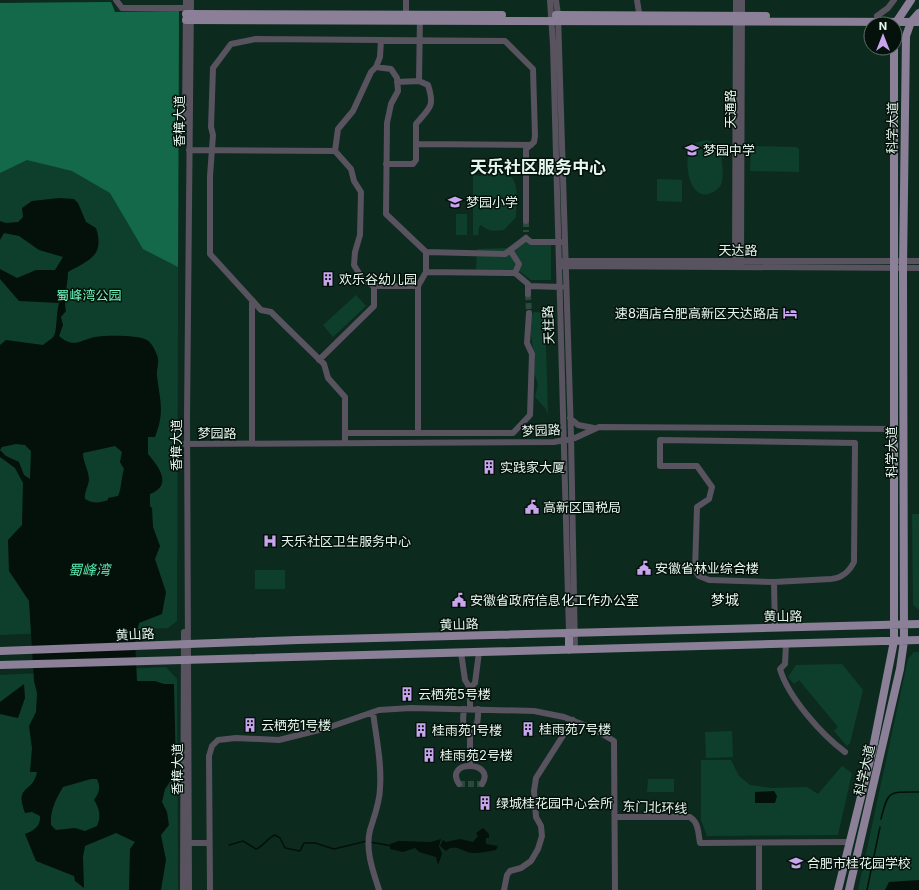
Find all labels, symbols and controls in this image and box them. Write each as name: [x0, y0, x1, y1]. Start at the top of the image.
north arrow: [863, 16, 903, 56]
text: N: [879, 19, 887, 33]
street label: 天通路: [722, 89, 738, 129]
street label: 香樟大道: [171, 95, 187, 147]
street label: 科学大道: [884, 102, 900, 154]
school or university icon: 梦园中学: [684, 142, 700, 158]
place label: 梦园中学: [703, 142, 755, 158]
district label: 天乐社区服务中心: [470, 157, 606, 177]
school or university icon: 梦园小学: [447, 194, 463, 210]
place label: 梦园小学: [466, 194, 518, 210]
street label: 天达路: [718, 242, 758, 258]
building icon: 欢乐谷幼儿园: [320, 271, 336, 287]
place label: 欢乐谷幼儿园: [339, 271, 417, 287]
park label: 蜀峰湾公园: [56, 287, 122, 303]
street label: 天柱路: [539, 305, 557, 345]
place label: 速8酒店合肥高新区天达路店: [615, 305, 779, 321]
hotel icon: 速8酒店合肥高新区天达路店: [782, 305, 798, 321]
street label: 香樟大道: [168, 419, 184, 471]
street label: 梦园路: [521, 421, 561, 439]
street label: 梦园路: [197, 425, 237, 441]
street label: 科学大道: [883, 426, 899, 478]
building icon: 实践家大厦: [481, 459, 497, 475]
place label: 实践家大厦: [500, 459, 565, 475]
public building icon: 高新区国税局: [524, 499, 540, 515]
place label: 高新区国税局: [543, 499, 621, 515]
hospital icon: 天乐社区卫生服务中心: [262, 533, 278, 549]
place label: 天乐社区卫生服务中心: [281, 533, 411, 549]
public building icon: 安徽省林业综合楼: [636, 560, 652, 576]
place label: 安徽省林业综合楼: [655, 560, 759, 576]
water label: 蜀峰湾: [68, 561, 112, 578]
district label: 梦城: [711, 591, 739, 608]
public building icon: 安徽省政府信息化工作办公室: [451, 592, 467, 608]
place label: 安徽省政府信息化工作办公室: [470, 592, 639, 608]
street label: 黄山路: [763, 608, 803, 624]
street label: 黄山路: [439, 615, 479, 633]
street label: 黄山路: [115, 625, 155, 643]
building icon: 云栖苑5号楼: [399, 686, 415, 702]
place label: 云栖苑5号楼: [418, 686, 491, 702]
building icon: 云栖苑1号楼: [242, 717, 258, 733]
place label: 云栖苑1号楼: [261, 717, 331, 733]
building icon: 桂雨苑7号楼: [520, 721, 536, 737]
place label: 桂雨苑7号楼: [539, 721, 611, 737]
building icon: 桂雨苑1号楼: [413, 722, 429, 738]
place label: 桂雨苑1号楼: [432, 722, 502, 738]
street label: 香樟大道: [169, 743, 185, 795]
street label: 科学大道: [850, 743, 878, 797]
building icon: 桂雨苑2号楼: [421, 747, 437, 763]
place label: 桂雨苑2号楼: [440, 747, 513, 763]
building icon: 绿城桂花园中心会所: [477, 795, 493, 811]
place label: 绿城桂花园中心会所: [496, 795, 613, 811]
street label: 东门北环线: [622, 798, 688, 816]
school or university icon: 合肥市桂花园学校: [788, 855, 804, 871]
place label: 合肥市桂花园学校: [807, 855, 911, 871]

